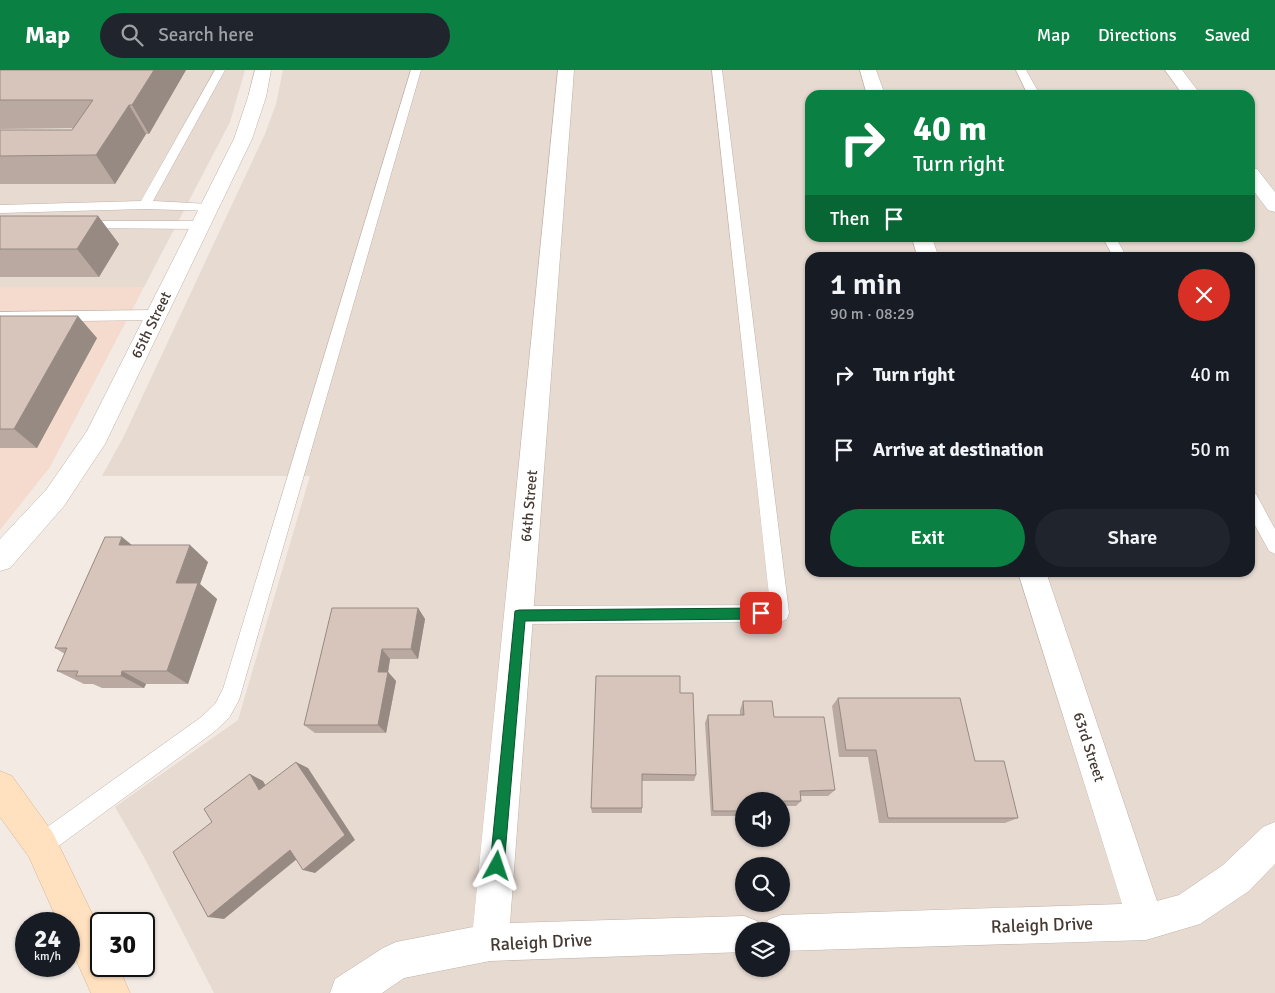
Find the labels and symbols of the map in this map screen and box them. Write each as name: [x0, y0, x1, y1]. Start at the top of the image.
street label: 65th Street: [127, 289, 175, 361]
street label: 64th Street: [517, 469, 541, 543]
pin: [740, 592, 782, 634]
street label: 63rd Street: [1069, 710, 1109, 784]
position arrow: [470, 839, 522, 891]
speed limit sign: 30: [90, 912, 155, 977]
street label: Raleigh Drive: [990, 912, 1094, 938]
street label: Raleigh Drive: [489, 928, 593, 956]

